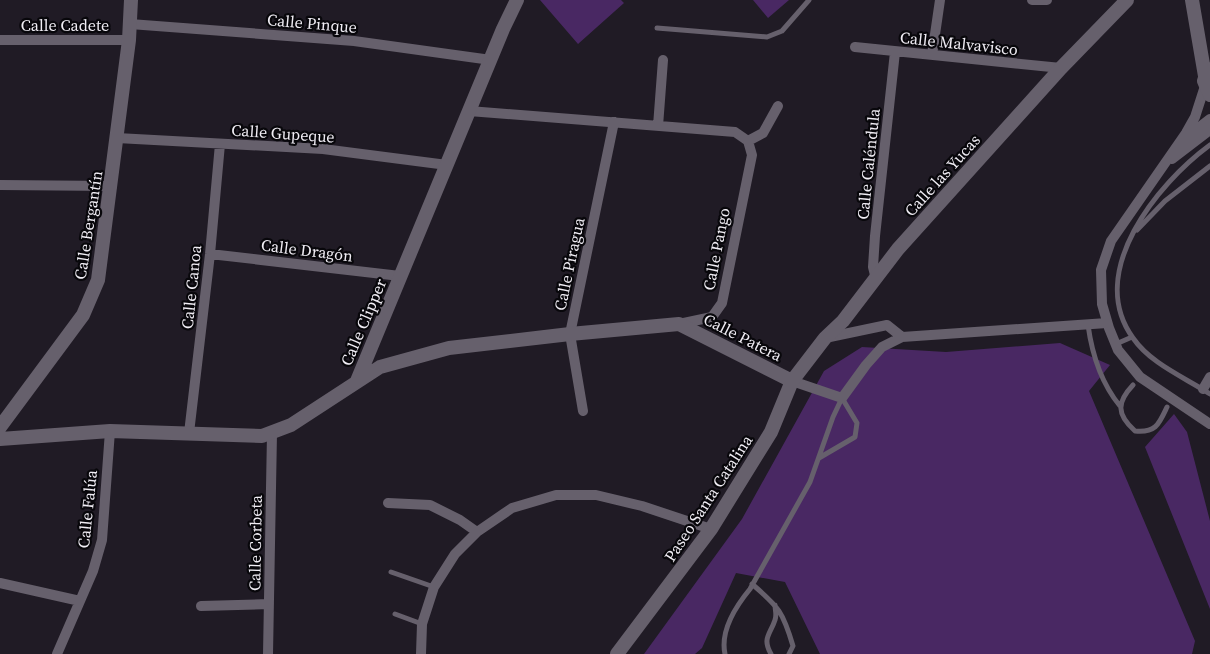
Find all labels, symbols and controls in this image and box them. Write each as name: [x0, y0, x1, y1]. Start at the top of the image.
street label: Calle Pinque: [266, 8, 358, 38]
street label: Calle Cadete: [21, 14, 109, 36]
street label: Calle Malvavisco: [899, 26, 1019, 60]
street label: Calle Caléndula: [851, 107, 885, 221]
street label: Calle Gupeque: [231, 118, 335, 148]
street label: Calle las Yucas: [899, 129, 985, 221]
street label: Calle Bergantín: [69, 169, 108, 281]
street label: Calle Pango: [697, 206, 735, 292]
street label: Calle Piragua: [548, 215, 590, 312]
street label: Calle Dragón: [260, 233, 354, 267]
street label: Calle Canoa: [176, 243, 206, 330]
street label: Calle Clipper: [335, 275, 391, 369]
street label: Calle Patera: [700, 308, 787, 367]
street label: Paseo Santa Catalina: [659, 430, 758, 566]
street label: Calle Falúa: [72, 468, 102, 549]
street label: Calle Corbeta: [243, 494, 267, 591]

